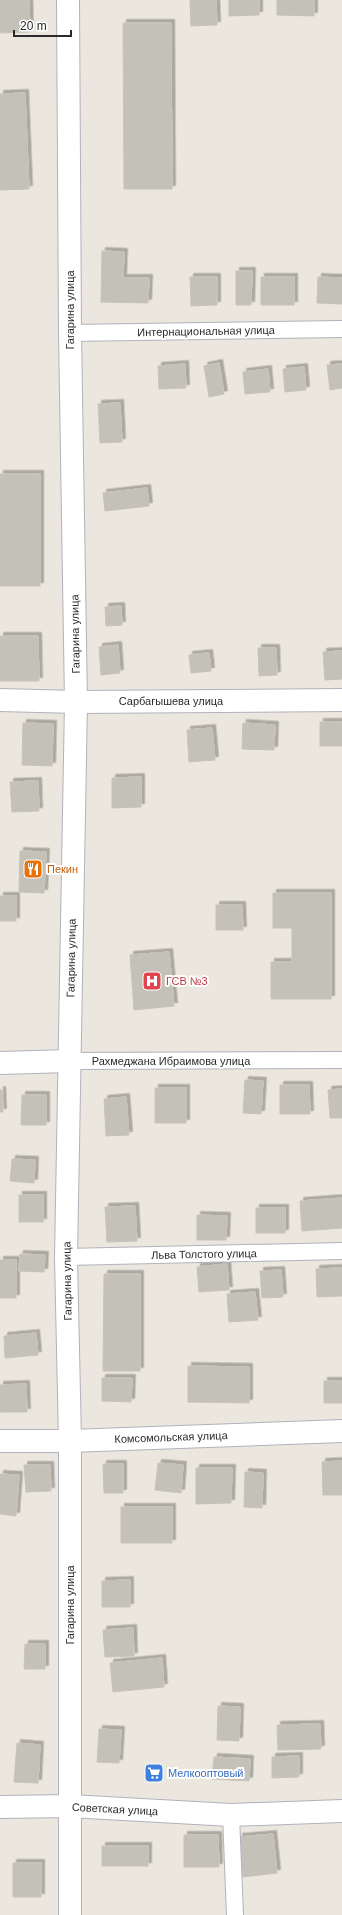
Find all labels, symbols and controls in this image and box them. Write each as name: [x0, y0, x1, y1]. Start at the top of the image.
scale bar: [14, 12, 71, 38]
text: 20 m: [20, 19, 47, 33]
street label: Гагарина улица: [64, 270, 76, 350]
street label: Интернациональная улица: [137, 324, 276, 338]
street label: Гагарина улица: [68, 593, 82, 674]
street label: Сарбагышева улица: [119, 695, 224, 707]
restaurant icon: Пекин: [22, 858, 44, 880]
place label: Пекин: [47, 863, 78, 875]
street label: Гагарина улица: [64, 917, 78, 998]
hospital icon: ГСВ №3: [141, 970, 163, 992]
place label: ГСВ №3: [166, 975, 208, 987]
street label: Рахмеджана Ибраимова улица: [92, 1055, 251, 1067]
street label: Гагарина улица: [60, 1240, 74, 1321]
street label: Льва Толстого улица: [151, 1247, 258, 1261]
street label: Комсомольская улица: [114, 1429, 229, 1445]
street label: Гагарина улица: [64, 1565, 76, 1645]
supermarket icon: Мелкооптовый: [143, 1762, 165, 1784]
place label: Мелкооптовый: [168, 1767, 244, 1779]
street label: Советская улица: [72, 1801, 159, 1817]

